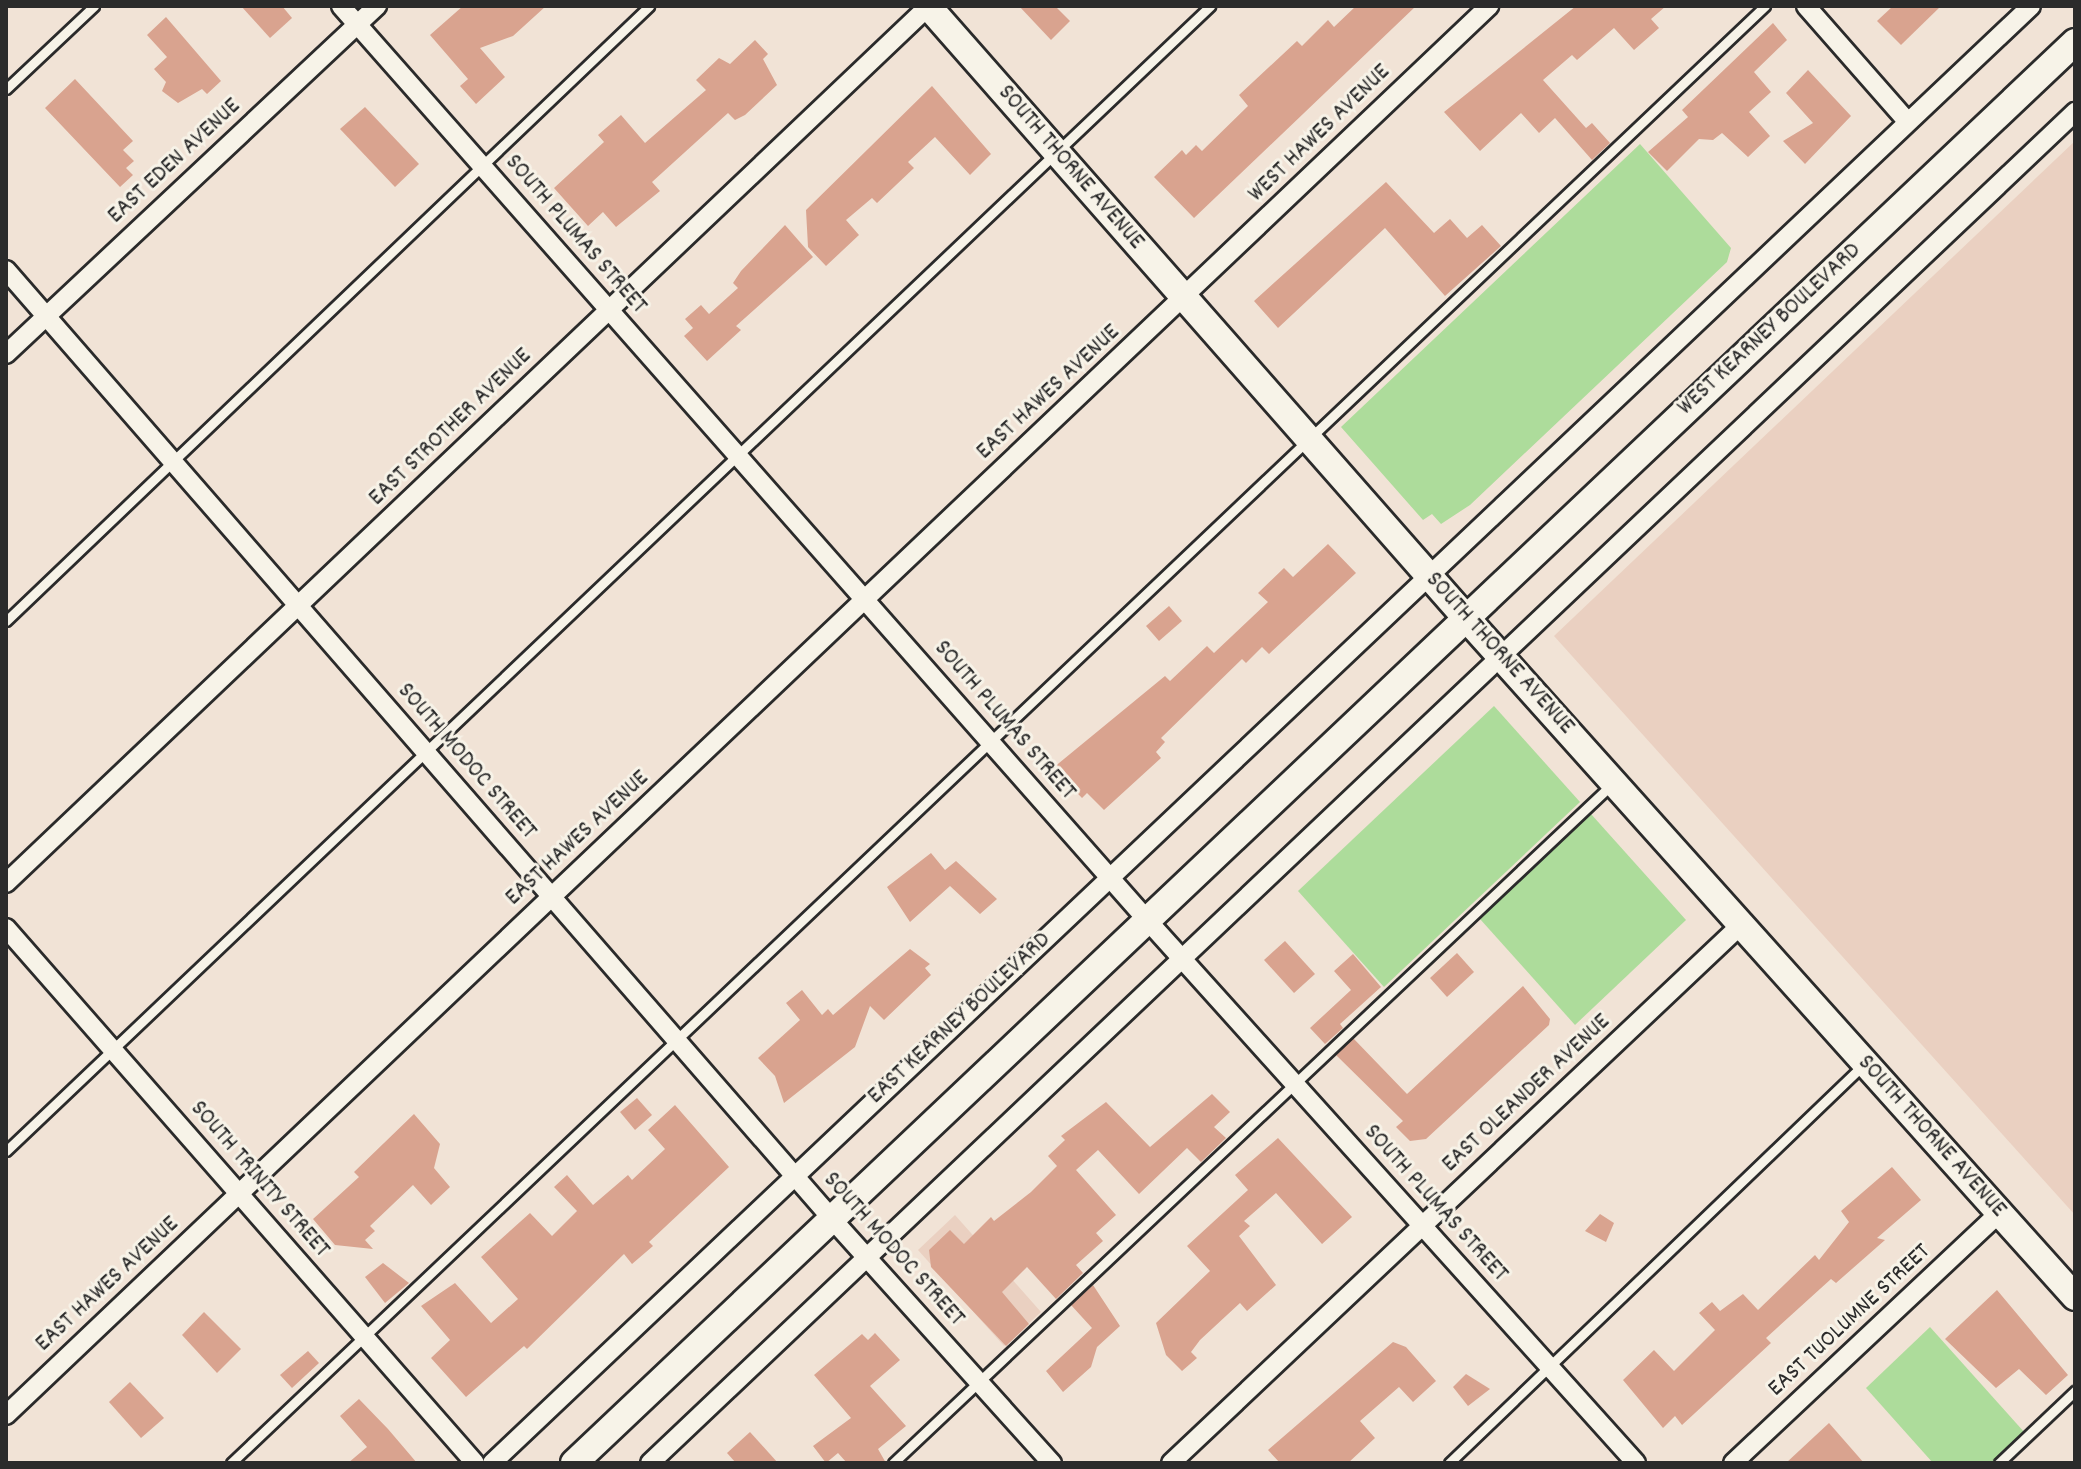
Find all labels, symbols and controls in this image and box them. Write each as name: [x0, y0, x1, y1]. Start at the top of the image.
street label: WEST HAWES AVENUE: [1243, 59, 1397, 209]
street label: SOUTH THORNE AVENUE: [991, 80, 1149, 256]
street label: EAST EDEN AVENUE: [103, 93, 247, 231]
street label: SOUTH PLUMAS STREET: [498, 149, 652, 321]
street label: WEST KEARNEY BOULEVARD: [1672, 238, 1868, 422]
street label: EAST HAWES AVENUE: [971, 319, 1127, 467]
street label: EAST STROTHER AVENUE: [364, 343, 538, 513]
street label: SOUTH THORNE AVENUE: [1418, 567, 1580, 741]
street label: SOUTH PLUMAS STREET: [927, 635, 1081, 807]
street label: SOUTH MODOC STREET: [390, 678, 542, 846]
street label: EAST HAWES AVENUE: [500, 765, 656, 913]
street label: EAST KEARNEY BOULEVARD: [863, 927, 1057, 1111]
street label: EAST OLEANDER AVENUE: [1437, 1009, 1617, 1179]
street label: SOUTH THORNE AVENUE: [1850, 1050, 2012, 1224]
street label: SOUTH TRINITY STREET: [183, 1096, 335, 1264]
street label: SOUTH PLUMAS STREET: [1357, 1119, 1513, 1289]
street label: SOUTH MODOC STREET: [816, 1167, 970, 1333]
street label: EAST HAWES AVENUE: [30, 1211, 186, 1359]
street label: EAST TUOLUMNE STREET: [1763, 1238, 1937, 1404]

